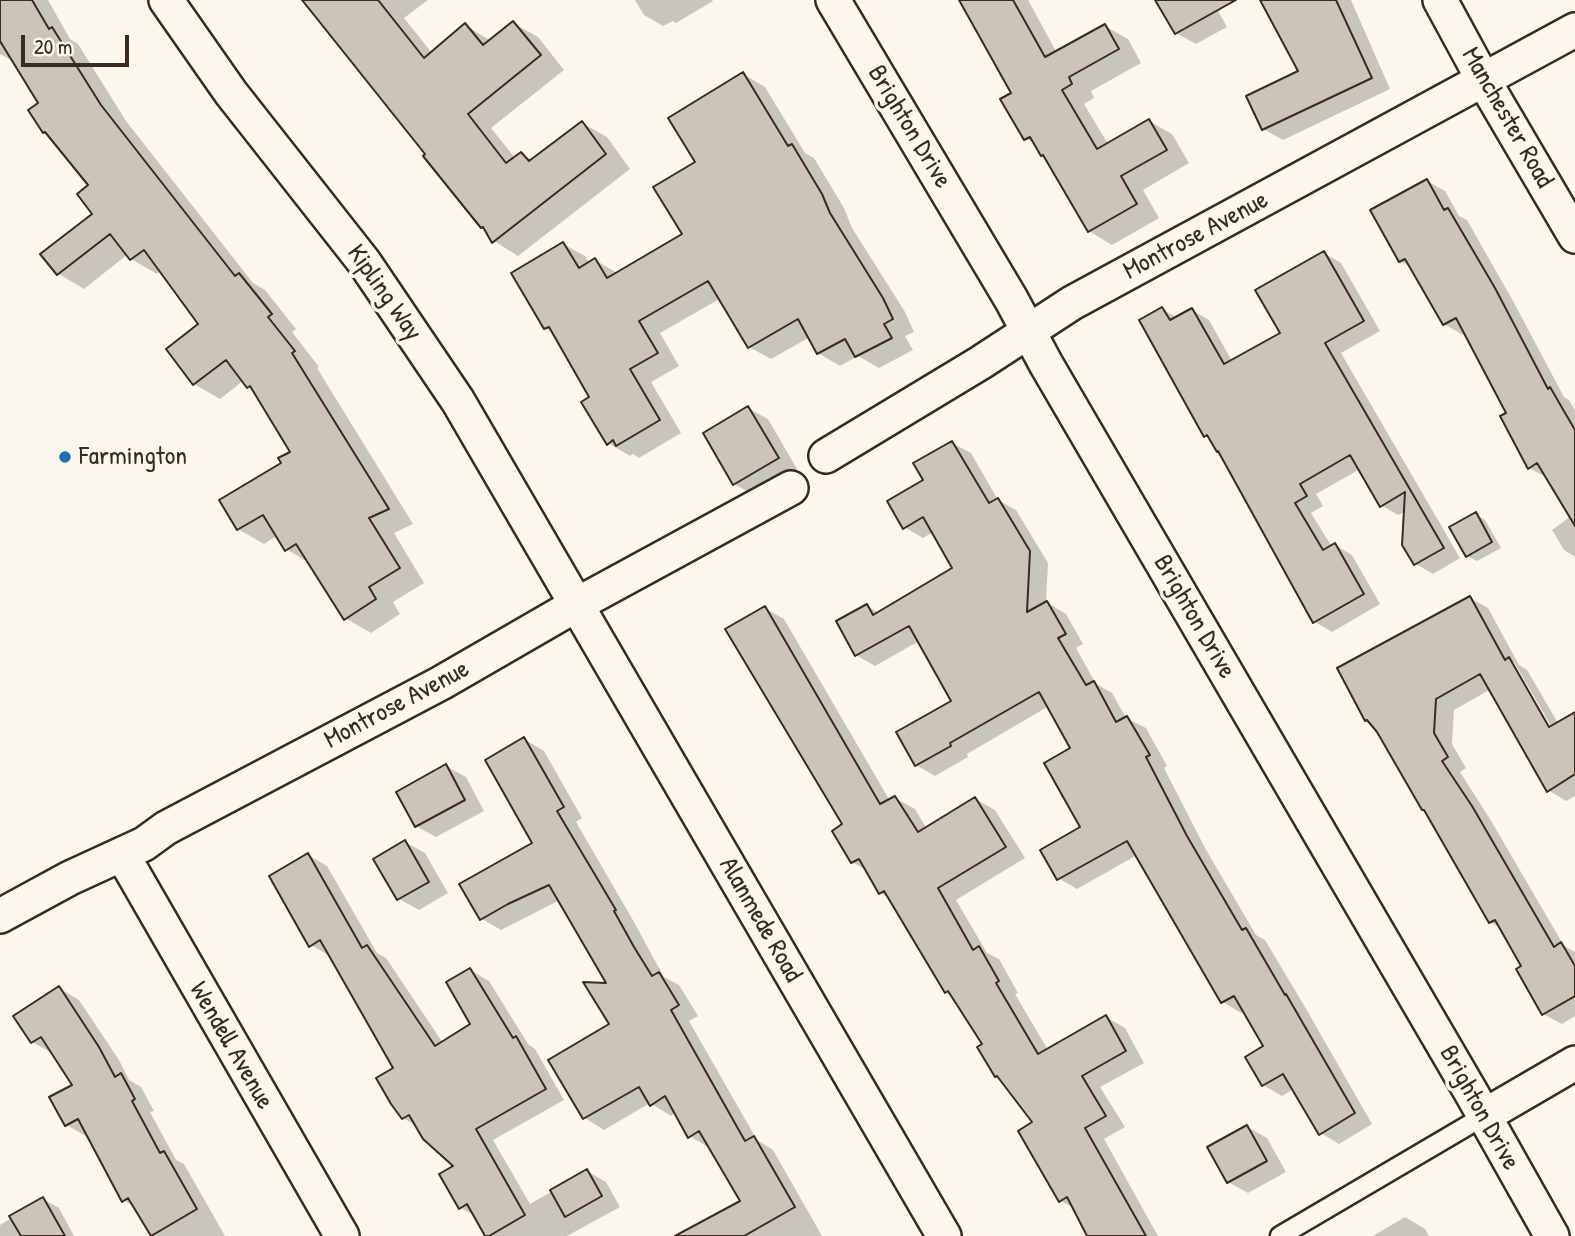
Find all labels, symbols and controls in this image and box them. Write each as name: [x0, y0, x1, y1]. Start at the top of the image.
scale bar: [24, 21, 133, 65]
text: 20 m: [34, 32, 72, 61]
street label: Manchester Road: [1454, 42, 1560, 194]
street label: Brighton Drive: [860, 60, 958, 194]
street label: Montrose Avenue: [1118, 185, 1274, 287]
street label: Kipling Way: [340, 239, 428, 347]
place label: Farmington: [79, 441, 187, 473]
marker: Farmington: [57, 449, 73, 465]
street label: Brighton Drive: [1146, 550, 1242, 684]
street label: Montrose Avenue: [319, 654, 475, 756]
street label: Alanmede Road: [712, 852, 808, 988]
street label: Wendell Avenue: [182, 977, 280, 1115]
street label: Brighton Drive: [1432, 1040, 1526, 1176]

